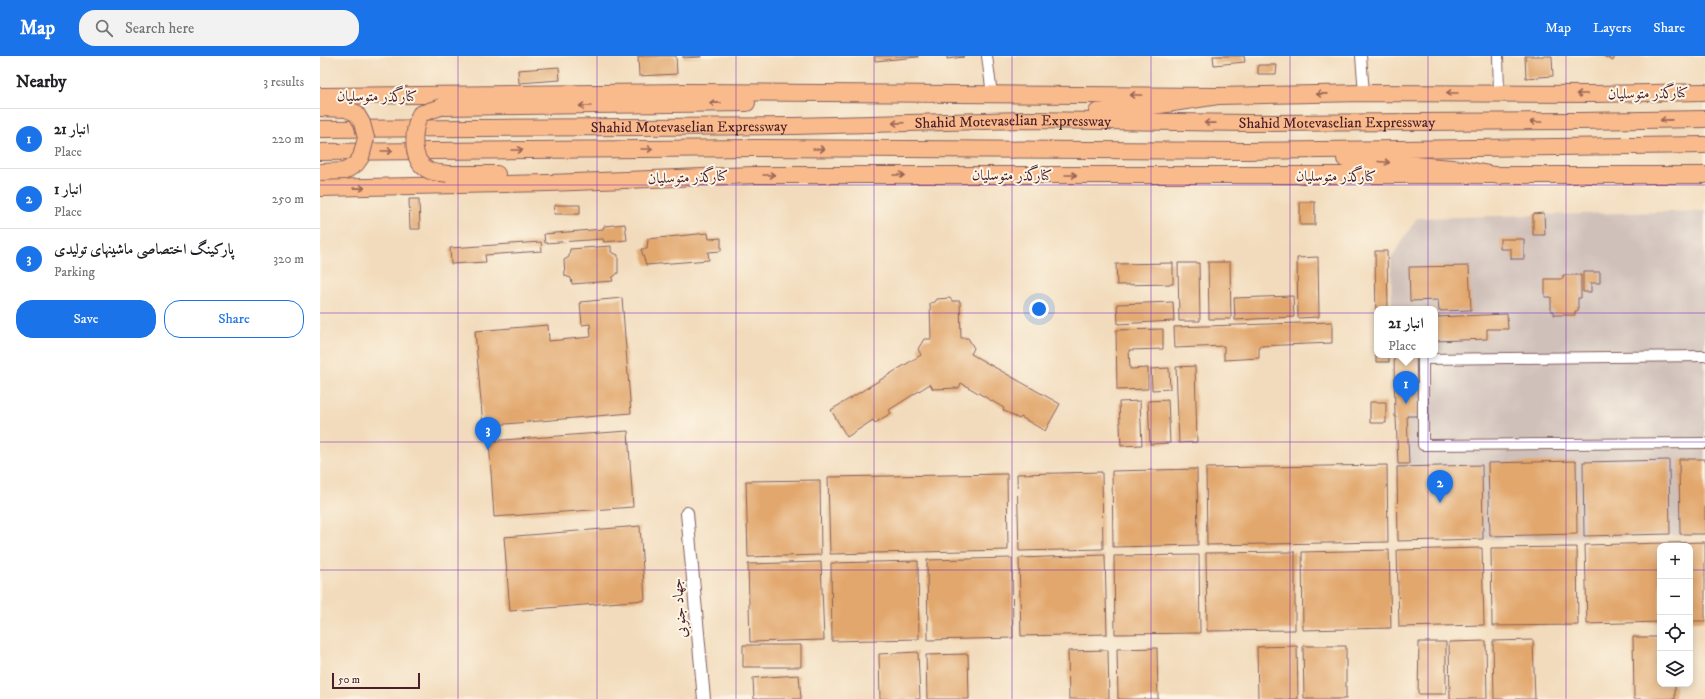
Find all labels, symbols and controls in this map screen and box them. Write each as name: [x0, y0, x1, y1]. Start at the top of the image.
search box: [79, 10, 359, 46]
text: Map: [20, 17, 55, 40]
icon: search: [93, 17, 115, 39]
text: Search here: [125, 19, 194, 38]
text: Map: [1545, 19, 1571, 37]
text: Layers: [1593, 19, 1631, 37]
text: Share: [1653, 19, 1685, 37]
text: Nearby: [16, 71, 66, 93]
text: 3 results: [263, 74, 304, 90]
street label: کنارگذر متوسلیان: [1607, 81, 1689, 104]
street label: کنارگذر متوسلیان: [337, 85, 417, 106]
one-way arrow: [1446, 89, 1459, 97]
one-way arrow: [1316, 90, 1329, 97]
one-way arrow: [1576, 90, 1589, 97]
one-way arrow: [1130, 91, 1143, 99]
one-way arrow: [709, 100, 722, 107]
one-way arrow: [579, 102, 592, 110]
street label: Shahid Motevaselian Expressway: [914, 111, 1112, 133]
street label: Shahid Motevaselian Expressway: [1238, 113, 1436, 133]
one-way arrow: [1660, 116, 1673, 124]
street label: Shahid Motevaselian Expressway: [591, 117, 788, 137]
one-way arrow: [1530, 118, 1543, 126]
one-way arrow: [1204, 119, 1217, 126]
text: انبار 21: [54, 120, 89, 139]
one-way arrow: [892, 120, 905, 127]
text: 1: [27, 131, 31, 147]
text: 220 m: [272, 131, 304, 147]
text: Place: [54, 144, 82, 160]
one-way arrow: [640, 145, 653, 153]
one-way arrow: [812, 145, 825, 153]
one-way arrow: [510, 146, 523, 154]
one-way arrow: [380, 147, 393, 155]
one-way arrow: [1377, 159, 1390, 166]
street label: کنارگذر متوسلیان: [972, 164, 1052, 185]
street label: کنارگذر متوسلیان: [647, 165, 729, 188]
street label: کنارگذر متوسلیان: [1296, 165, 1376, 186]
one-way arrow: [762, 171, 775, 179]
one-way arrow: [892, 171, 905, 179]
one-way arrow: [1064, 171, 1077, 179]
text: انبار 1: [54, 180, 82, 199]
one-way arrow: [352, 184, 365, 192]
text: 2: [26, 191, 32, 207]
text: 250 m: [272, 191, 304, 207]
text: Place: [54, 204, 82, 220]
text: پارکینگ اختصاصی ماشینهای تولیدی: [54, 240, 234, 259]
text: 3: [27, 251, 31, 267]
text: 320 m: [273, 251, 304, 267]
text: Parking: [54, 264, 95, 280]
your location: [1029, 299, 1049, 319]
button: Save: [16, 300, 156, 338]
button: Share: [164, 300, 304, 338]
popup: [1374, 306, 1438, 358]
text: انبار 21: [1388, 314, 1424, 333]
text: Place: [1388, 338, 1416, 354]
pin: 1: [1393, 371, 1419, 404]
pin: 3: [475, 417, 501, 450]
pin: 2: [1427, 470, 1453, 503]
map controls: [1657, 543, 1693, 687]
button: +: [1657, 543, 1693, 579]
street label: جهاد جنوبی: [667, 577, 693, 639]
button: −: [1657, 579, 1693, 615]
button: locate: [1657, 615, 1693, 651]
button: layers: [1657, 651, 1693, 687]
scale bar: [332, 671, 420, 690]
text: 50 m: [338, 673, 360, 687]

